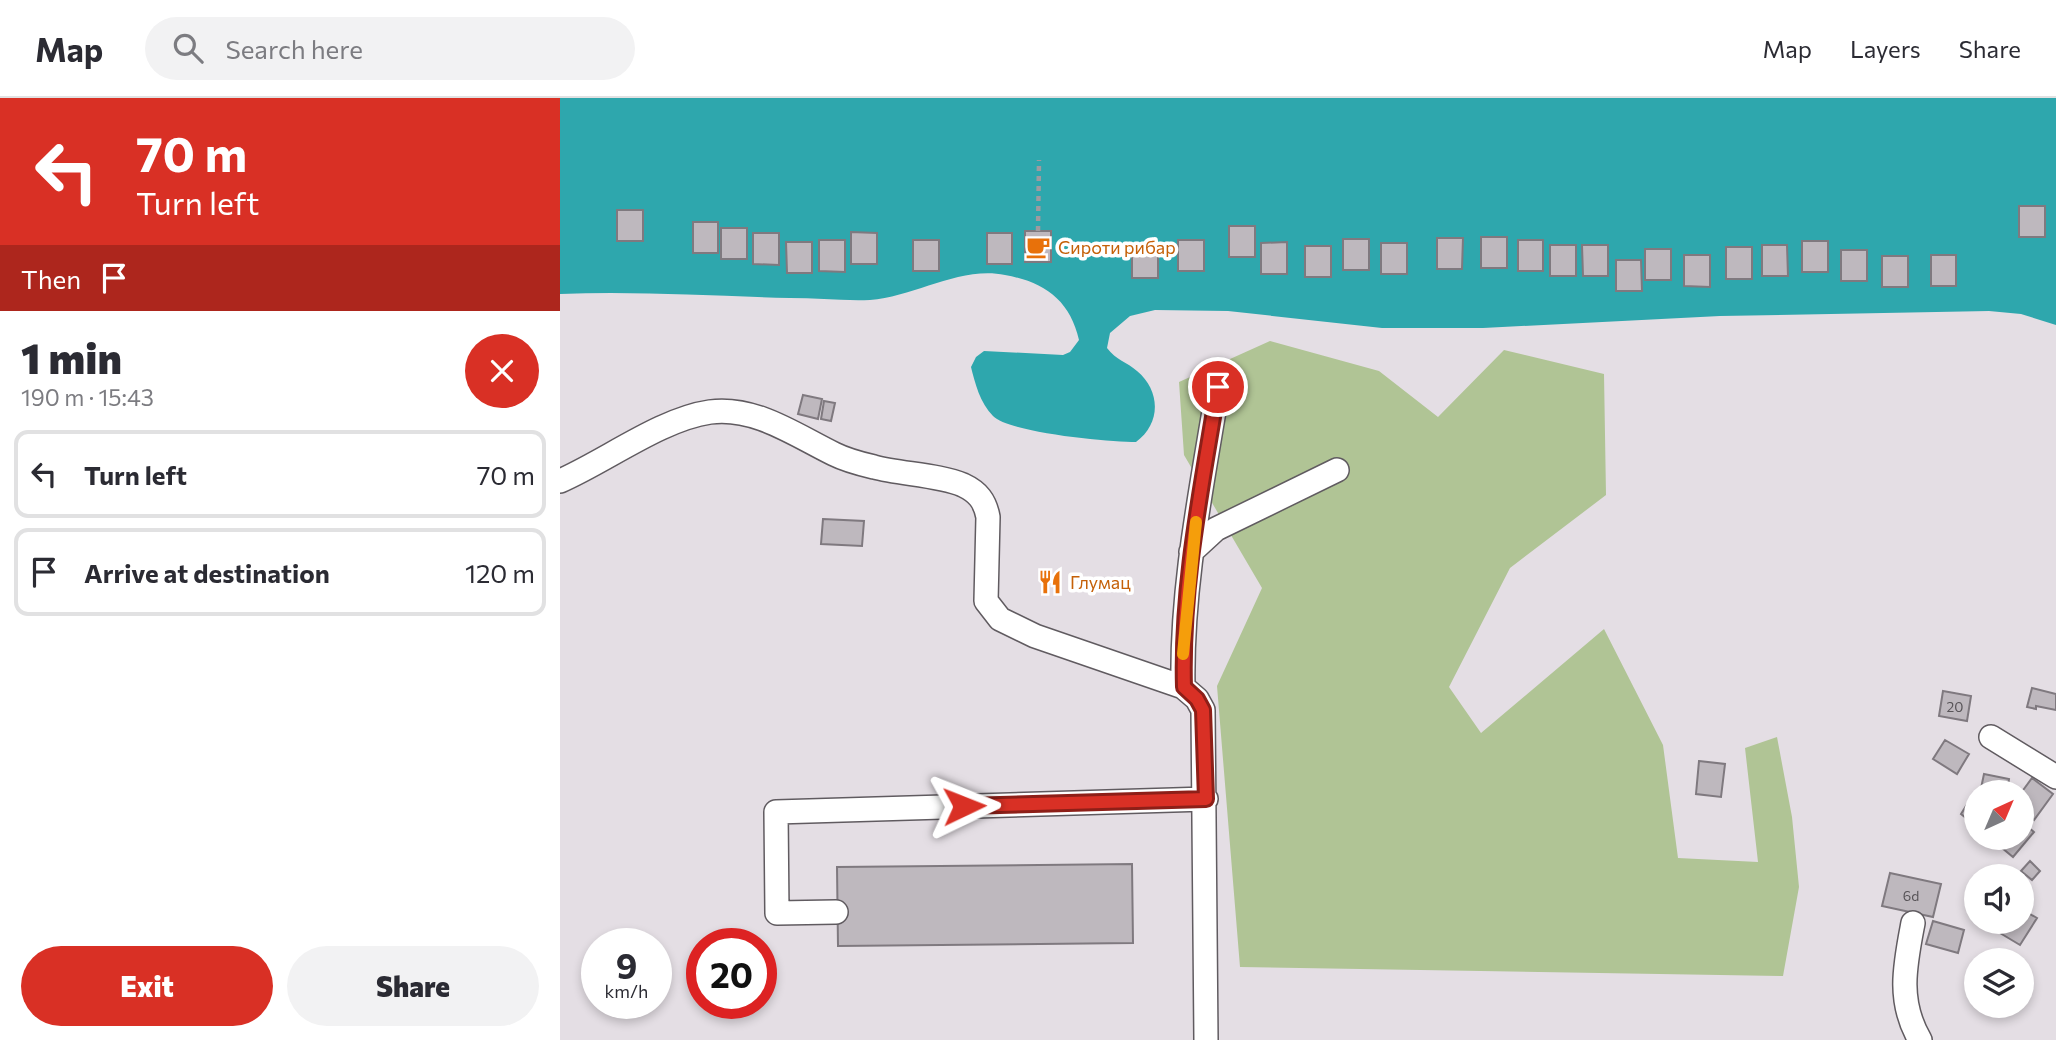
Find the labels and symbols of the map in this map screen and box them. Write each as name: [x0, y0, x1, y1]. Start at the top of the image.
cafe icon: Сироти рибар: [1024, 233, 1052, 261]
place label: Сироти рибар: [1058, 236, 1176, 258]
pin: [1188, 357, 1248, 417]
restaurant icon: Глумац: [1036, 568, 1064, 596]
place label: Глумац: [1070, 571, 1131, 593]
house number: 20: [1947, 698, 1963, 715]
position arrow: [927, 769, 1001, 843]
north arrow: [1964, 780, 2034, 850]
house number: 6d: [1903, 887, 1919, 904]
speed limit sign: 20: [686, 928, 777, 1019]

